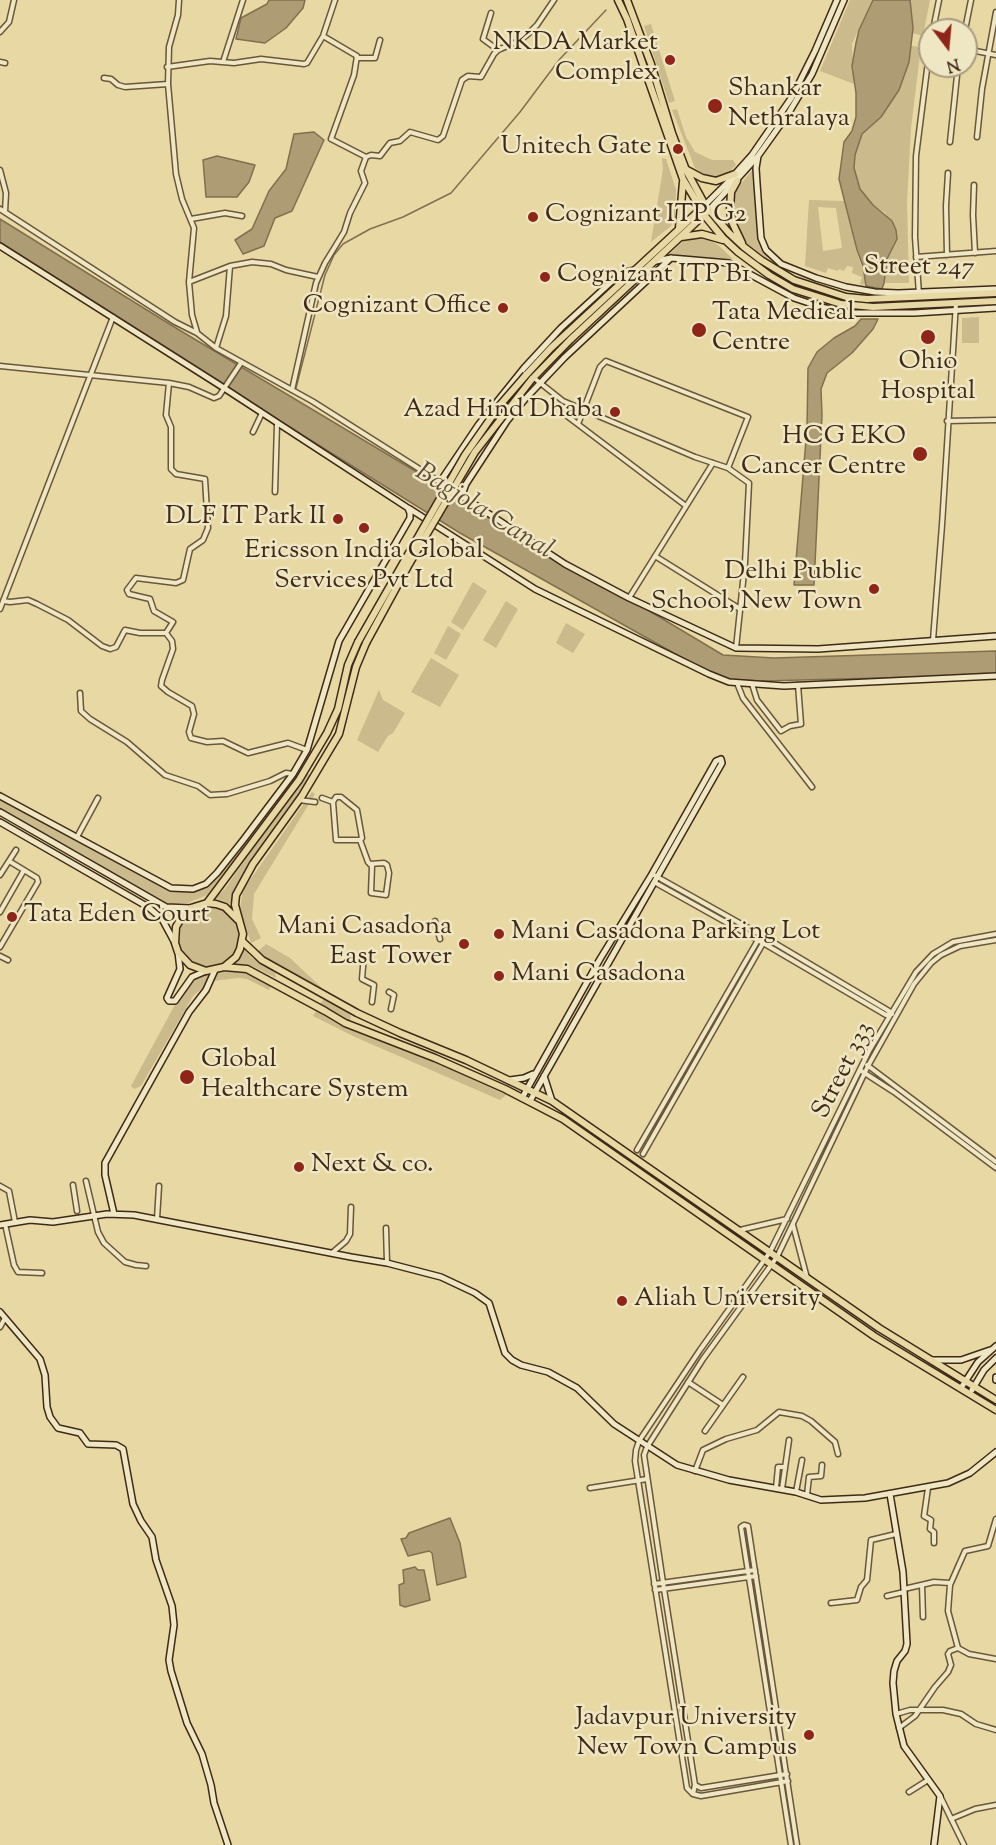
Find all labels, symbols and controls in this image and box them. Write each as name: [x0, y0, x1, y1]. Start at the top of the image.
north arrow: [918, 18, 978, 78]
place label: NKDA Market Complex: [493, 29, 658, 90]
text: N: [943, 51, 962, 77]
marker: NKDA Market Complex: [663, 53, 677, 67]
place label: Shankar Nethralaya: [728, 75, 850, 136]
marker: Shankar Nethralaya: [706, 97, 724, 115]
place label: Unitech Gate 1: [500, 133, 666, 165]
marker: Unitech Gate 1: [671, 142, 685, 156]
place label: Cognizant ITP G2: [545, 201, 747, 233]
marker: Cognizant ITP G2: [526, 210, 540, 224]
street label: Street 247: [863, 252, 975, 286]
place label: Cognizant ITP B1: [557, 261, 750, 293]
marker: Cognizant ITP B1: [538, 270, 552, 284]
place label: Cognizant Office: [303, 292, 491, 324]
place label: Tata Medical Centre: [712, 299, 855, 360]
marker: Cognizant Office: [496, 301, 510, 315]
marker: Tata Medical Centre: [690, 321, 708, 339]
marker: Ohio Hospital: [919, 328, 937, 346]
place label: Ohio Hospital: [881, 348, 975, 410]
place label: Azad Hind Dhaba: [403, 396, 603, 428]
marker: Azad Hind Dhaba: [608, 405, 622, 419]
place label: HCG EKO Cancer Centre: [741, 423, 906, 484]
marker: HCG EKO Cancer Centre: [911, 445, 929, 463]
water label: Bagjola Canal: [408, 458, 558, 568]
place label: DLF IT Park II: [165, 503, 326, 535]
marker: DLF IT Park II: [331, 512, 345, 526]
marker: Ericsson India Global Services Pvt Ltd: [357, 521, 371, 535]
place label: Ericsson India Global Services Pvt Ltd: [245, 537, 483, 598]
place label: Delhi Public School, New Town: [651, 558, 862, 620]
marker: Delhi Public School, New Town: [867, 582, 881, 596]
place label: Tata Eden Court: [24, 901, 209, 933]
marker: Tata Eden Court: [5, 910, 19, 924]
place label: Mani Casadona East Tower: [277, 913, 452, 975]
place label: Mani Casadona Parking Lot: [511, 918, 820, 950]
marker: Mani Casadona Parking Lot: [492, 927, 506, 941]
marker: Mani Casadona East Tower: [457, 937, 471, 951]
place label: Mani Casadona: [511, 960, 686, 992]
marker: Mani Casadona: [492, 969, 506, 983]
street label: Street 333: [807, 1018, 883, 1124]
place label: Global Healthcare System: [201, 1046, 409, 1108]
marker: Global Healthcare System: [178, 1068, 196, 1086]
place label: Next & co.: [311, 1151, 434, 1183]
marker: Next & co.: [292, 1160, 306, 1174]
place label: Aliah University: [634, 1285, 820, 1317]
marker: Aliah University: [615, 1294, 629, 1308]
place label: Jadavpur University New Town Campus: [575, 1704, 797, 1766]
marker: Jadavpur University New Town Campus: [802, 1728, 816, 1742]

